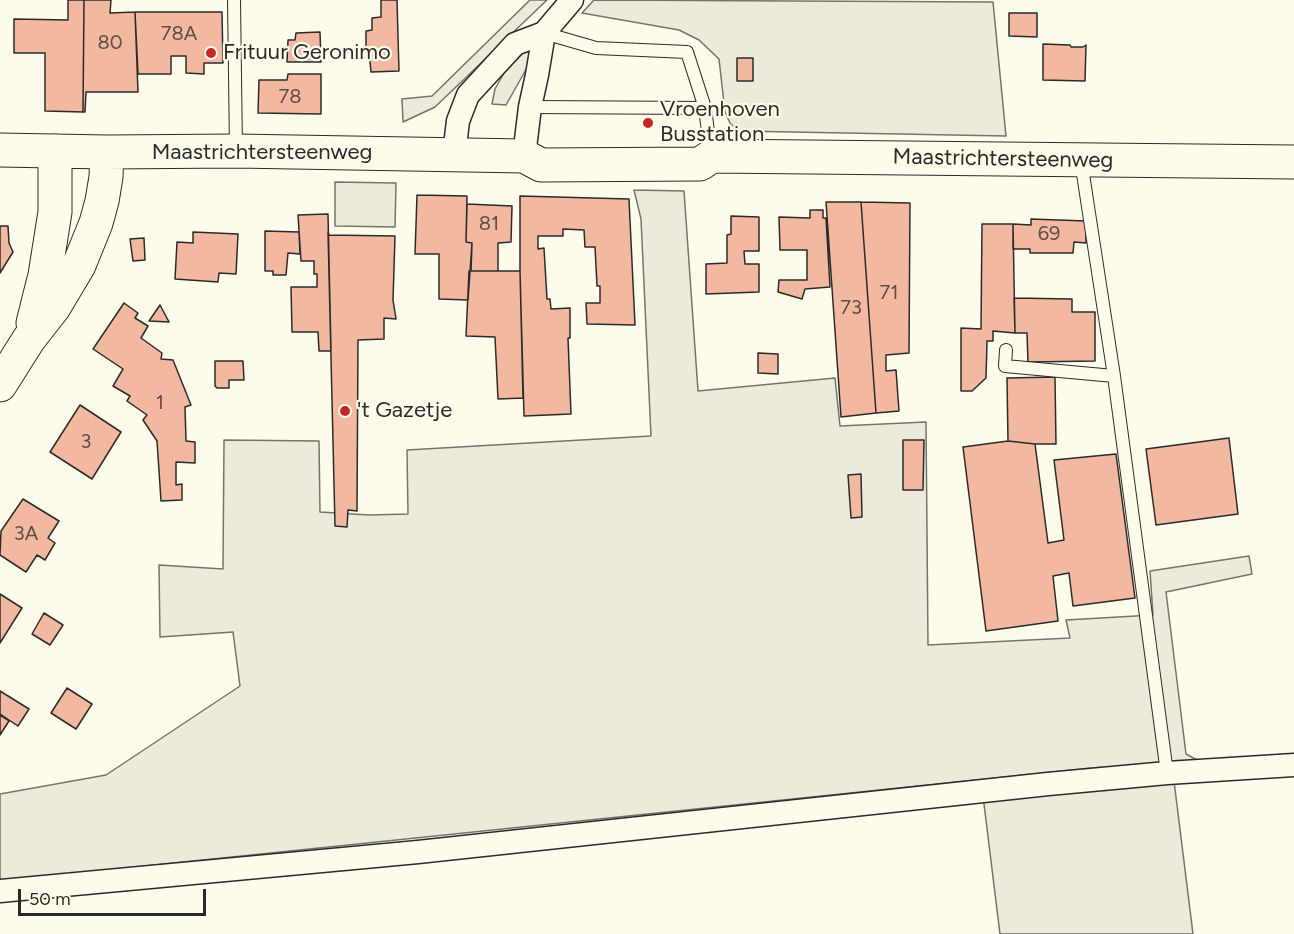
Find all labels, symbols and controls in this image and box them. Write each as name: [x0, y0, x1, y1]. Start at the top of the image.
house number: 78A: [161, 22, 197, 46]
house number: 80: [97, 31, 123, 55]
place label: Frituur Geronimo: [223, 40, 391, 66]
marker: Frituur Geronimo: [204, 46, 218, 60]
house number: 78: [278, 85, 302, 109]
place label: Vroenhoven Busstation: [660, 97, 780, 148]
marker: Vroenhoven Busstation: [641, 116, 655, 130]
street label: Maastrichtersteenweg: [152, 140, 372, 166]
street label: Maastrichtersteenweg: [892, 144, 1114, 174]
house number: 81: [479, 212, 499, 236]
house number: 69: [1038, 222, 1060, 246]
house number: 71: [880, 281, 898, 305]
house number: 73: [840, 296, 862, 320]
house number: 1: [156, 391, 164, 415]
place label: 't Gazetje: [357, 398, 452, 424]
marker: 't Gazetje: [338, 404, 352, 418]
house number: 3: [81, 430, 91, 454]
house number: 3A: [14, 522, 38, 546]
scale bar: [21, 877, 208, 915]
text: 50 m: [29, 888, 71, 910]

